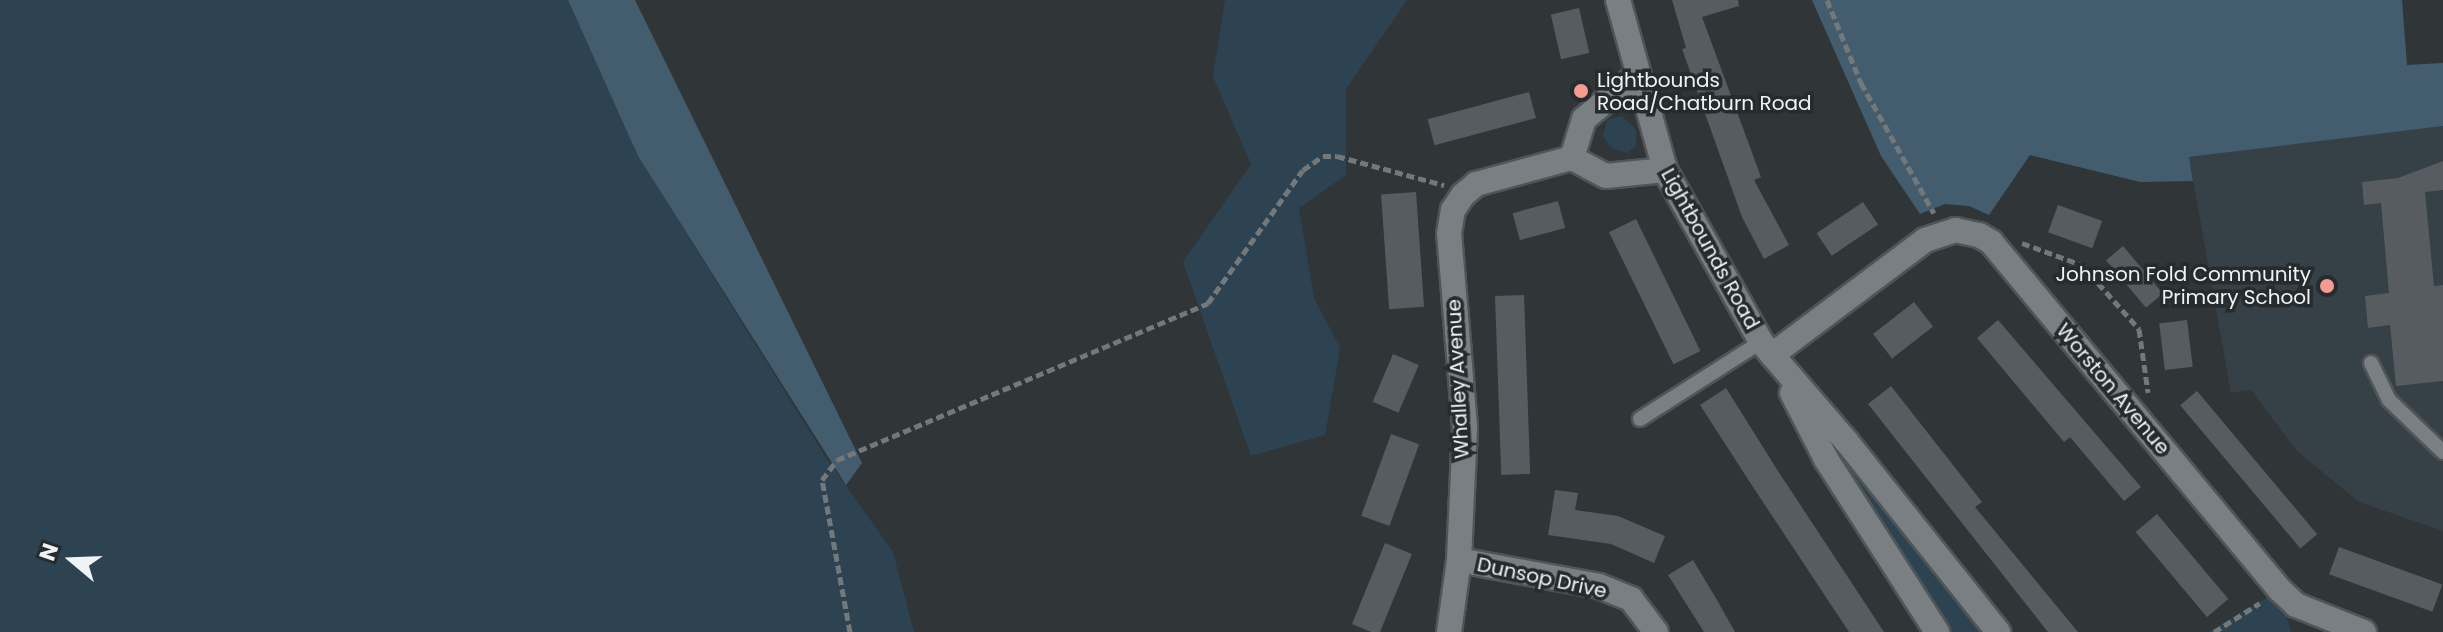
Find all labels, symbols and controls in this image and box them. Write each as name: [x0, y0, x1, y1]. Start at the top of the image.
place label: Lightbounds Road/Chatburn Road: [1597, 68, 1811, 115]
marker: Lightbounds Road/Chatburn Road: [1572, 82, 1590, 100]
street label: Lightbounds Road: [1656, 164, 1764, 334]
place label: Johnson Fold Community Primary School: [2055, 262, 2311, 309]
marker: Johnson Fold Community Primary School: [2318, 277, 2336, 295]
street label: Whalley Avenue: [1442, 299, 1474, 459]
street label: Worston Avenue: [2051, 319, 2175, 459]
north arrow: [32, 520, 112, 600]
text: N: [31, 539, 66, 565]
street label: Dunsop Drive: [1475, 553, 1609, 603]

